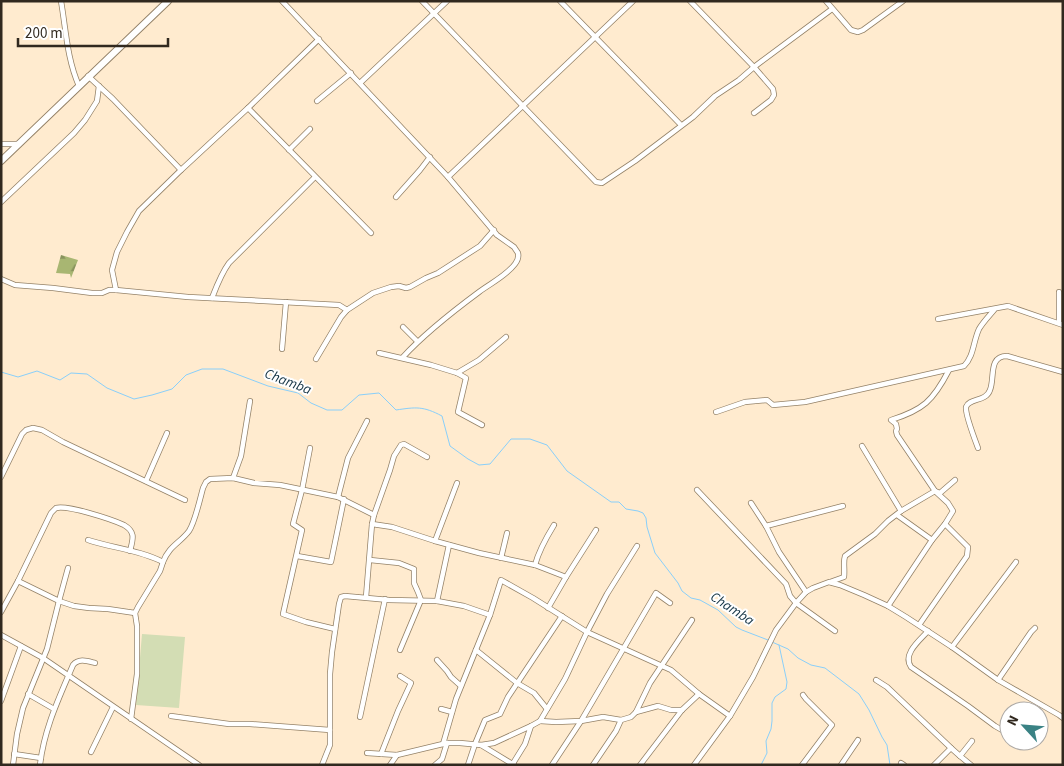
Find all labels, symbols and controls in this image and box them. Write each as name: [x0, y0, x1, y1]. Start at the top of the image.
scale bar: [18, 15, 168, 47]
text: 200 m: [25, 23, 63, 44]
water label: Chamba: [262, 364, 315, 400]
water label: Chamba: [706, 587, 758, 631]
north arrow: [999, 701, 1049, 751]
text: N: [1002, 712, 1024, 729]

